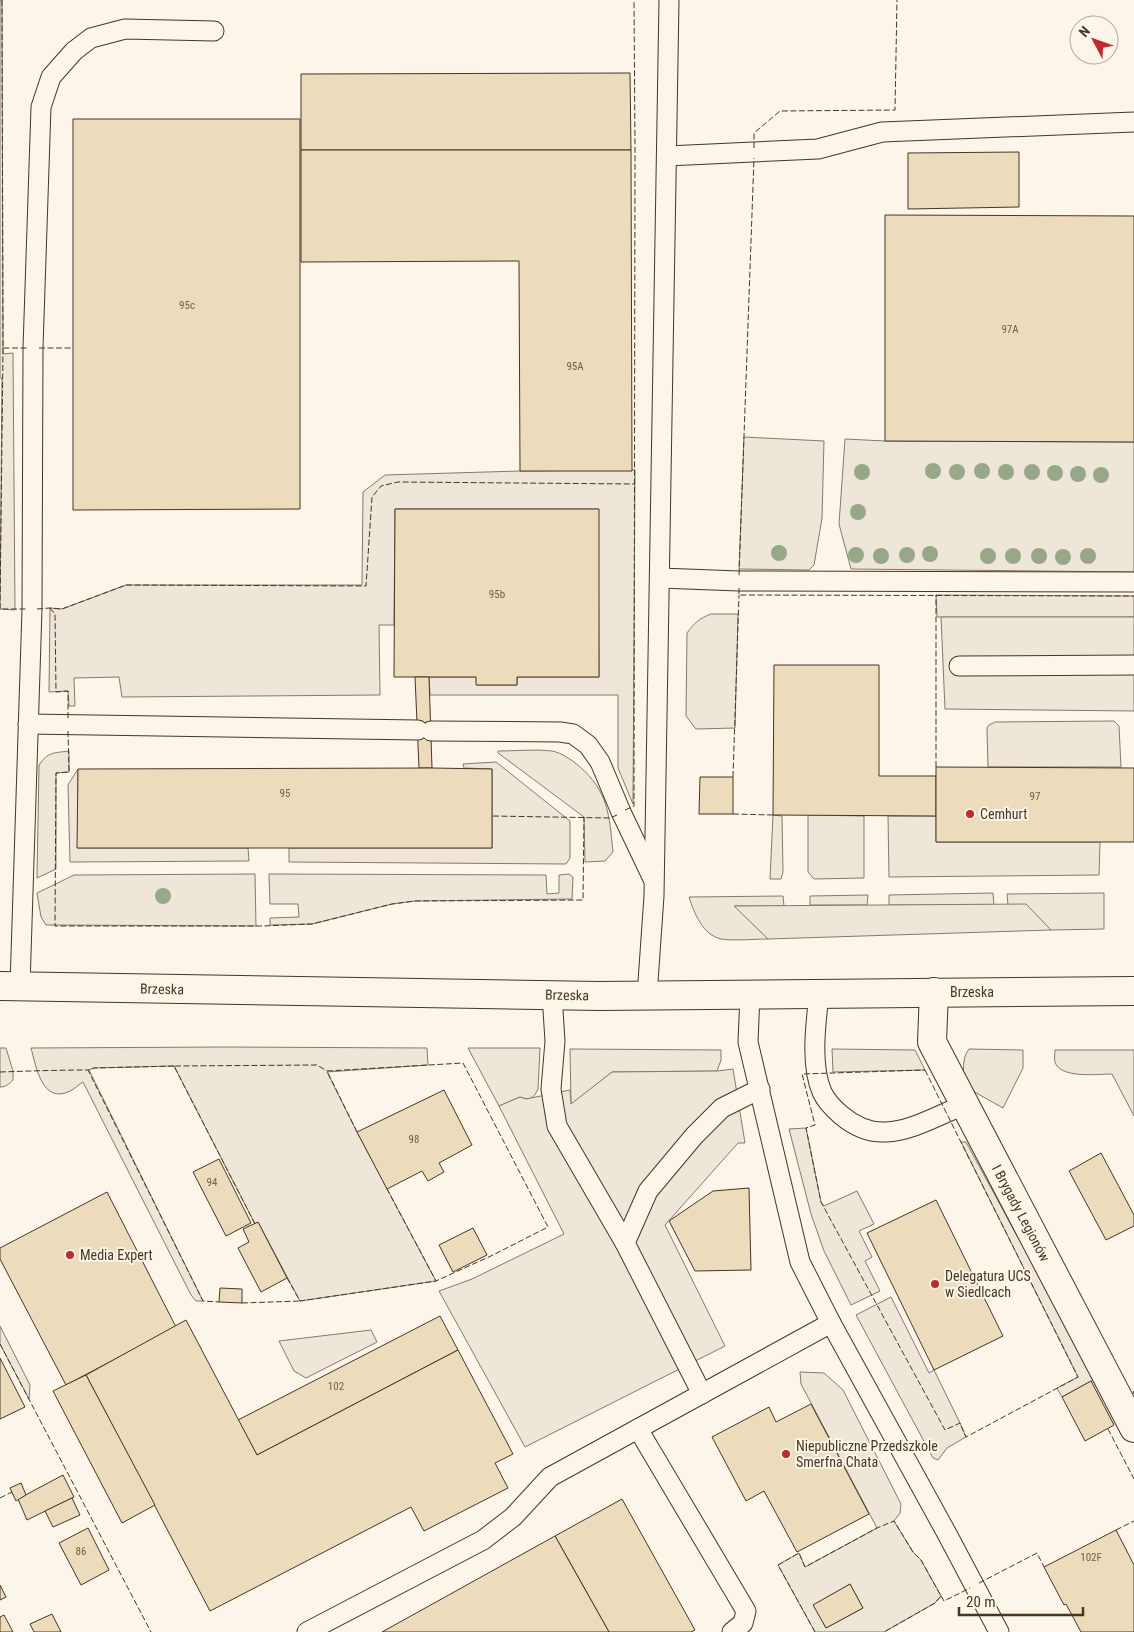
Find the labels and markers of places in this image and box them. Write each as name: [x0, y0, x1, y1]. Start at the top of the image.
place label: Cemhurt: [980, 806, 1027, 822]
marker: Cemhurt: [964, 808, 976, 820]
place label: Media Expert: [80, 1247, 153, 1263]
marker: Media Expert: [64, 1249, 76, 1261]
place label: Delegatura UCS w Siedlcach: [945, 1268, 1031, 1300]
marker: Delegatura UCS w Siedlcach: [929, 1278, 941, 1290]
place label: Niepubliczne Przedszkole Smerfna Chata: [796, 1438, 938, 1470]
marker: Niepubliczne Przedszkole Smerfna Chata: [780, 1448, 792, 1460]

